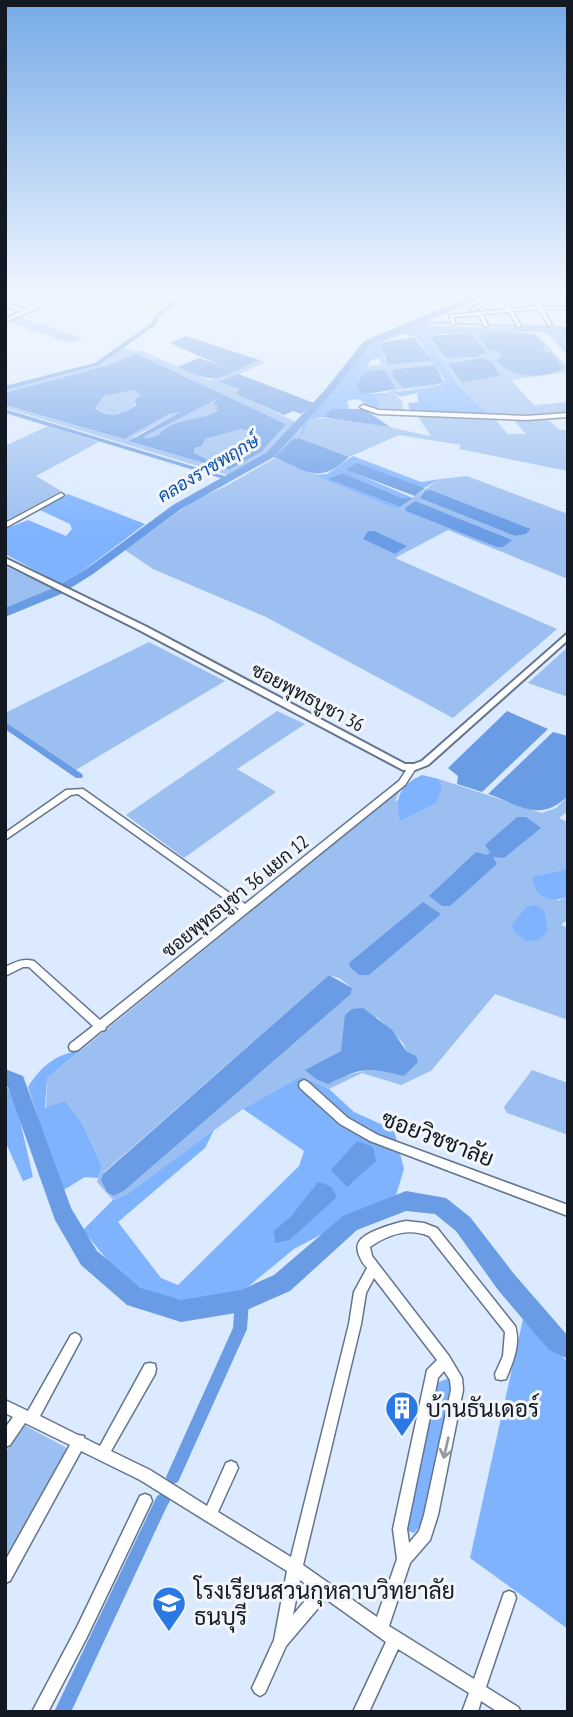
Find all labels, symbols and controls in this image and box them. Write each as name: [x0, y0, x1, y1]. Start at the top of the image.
water label: คลองราชพฤกษ์: [153, 426, 265, 507]
street label: ซอยพุทธบูชา 36: [247, 657, 369, 739]
street label: ซอยพุทธบูชา 36 แยก 12: [157, 829, 315, 964]
street label: ซอยวิชชาลัย: [378, 1103, 498, 1173]
building icon: บ้านธันเดอร์: [383, 1389, 421, 1438]
place label: บ้านธันเดอร์: [426, 1393, 539, 1423]
one-way arrow: [439, 1436, 453, 1459]
place label: โรงเรียนสวนกุหลาบวิทยาลัย ธนบุรี: [192, 1575, 455, 1633]
school or university icon: โรงเรียนสวนกุหลาบวิทยาลัย ธนบุรี: [150, 1584, 188, 1633]

